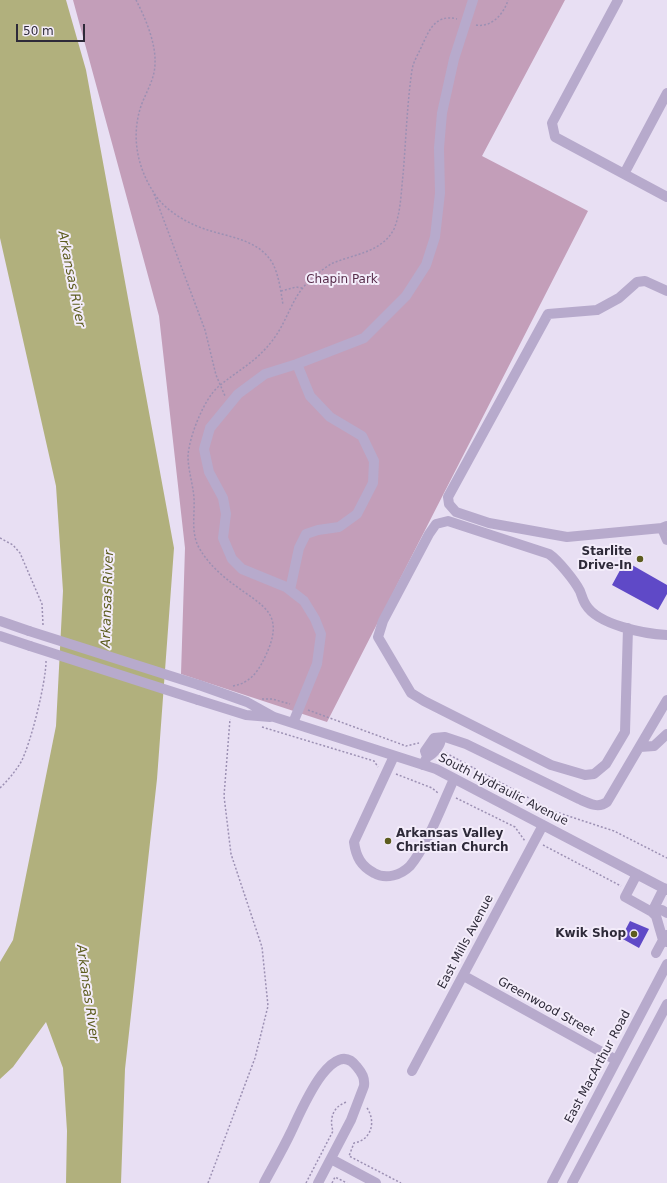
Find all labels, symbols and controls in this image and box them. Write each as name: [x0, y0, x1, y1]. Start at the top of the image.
scale bar: [18, 16, 87, 42]
text: 50 m: [23, 24, 54, 38]
water label: Arkansas River: [54, 230, 88, 328]
park label: Chapin Park: [306, 273, 378, 287]
place label: Starlite Drive-In: [578, 545, 632, 573]
water label: Arkansas River: [99, 550, 117, 648]
marker: Starlite Drive-In: [635, 554, 645, 564]
street label: South Hydraulic Avenue: [436, 751, 570, 829]
place label: Arkansas Valley Christian Church: [396, 827, 509, 855]
marker: Arkansas Valley Christian Church: [383, 836, 393, 846]
street label: East Mills Avenue: [435, 892, 497, 992]
place label: Kwik Shop: [555, 927, 626, 941]
marker: Kwik Shop: [629, 929, 639, 939]
water label: Arkansas River: [73, 944, 101, 1042]
street label: Greenwood Street: [495, 974, 597, 1040]
street label: East MacArthur Road: [562, 1008, 634, 1126]

